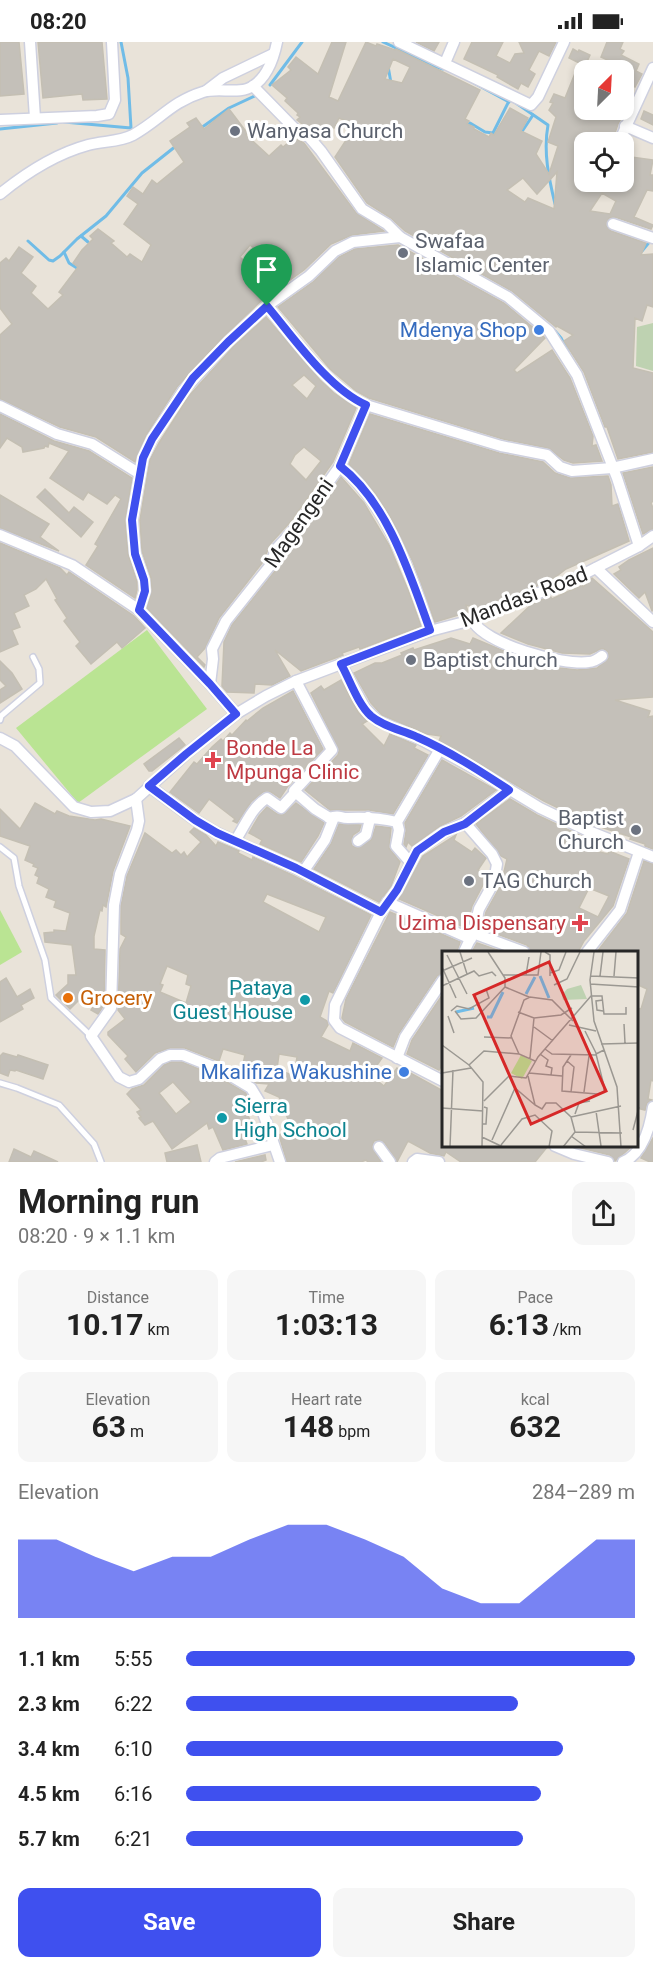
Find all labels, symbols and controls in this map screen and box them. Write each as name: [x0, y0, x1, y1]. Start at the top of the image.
text: 08:20: [30, 9, 87, 34]
north arrow: [574, 60, 634, 120]
map controls: [574, 60, 634, 192]
place label: Wanyasa Church: [247, 119, 403, 143]
marker: Wanyasa Church: [228, 124, 242, 138]
button: locate: [574, 132, 634, 192]
place label: Swafaa Islamic Center: [415, 229, 549, 277]
pin: [241, 244, 292, 306]
marker: Swafaa Islamic Center: [396, 246, 410, 260]
icon: arrive: [250, 253, 283, 286]
place label: Mdenya Shop: [400, 318, 527, 342]
marker: Mdenya Shop: [532, 323, 546, 337]
street label: Magengeni: [259, 474, 339, 572]
street label: Mandasi Road: [457, 562, 591, 632]
place label: Baptist church: [423, 648, 558, 672]
marker: Baptist church: [404, 653, 418, 667]
place label: Bonde La Mpunga Clinic: [226, 736, 359, 784]
marker: Bonde La Mpunga Clinic: [204, 751, 222, 769]
place label: Baptist Church: [558, 806, 624, 854]
marker: Baptist Church: [629, 823, 643, 837]
place label: TAG Church: [481, 869, 592, 893]
marker: TAG Church: [462, 874, 476, 888]
place label: Uzima Dispensary: [398, 911, 566, 935]
marker: Uzima Dispensary: [571, 914, 589, 932]
inset map: [442, 951, 638, 1147]
place label: Pataya Guest House: [173, 976, 293, 1024]
place label: Grocery: [80, 986, 153, 1010]
marker: Grocery: [61, 991, 75, 1005]
marker: Pataya Guest House: [298, 993, 312, 1007]
place label: Mkalifiza Wakushine: [201, 1060, 392, 1084]
marker: Mkalifiza Wakushine: [397, 1065, 411, 1079]
place label: Sierra High School: [234, 1094, 347, 1142]
marker: Sierra High School: [215, 1111, 229, 1125]
text: Morning run: [18, 1182, 199, 1221]
button: share: [572, 1182, 635, 1245]
text: 08:20 · 9 × 1.1 km: [18, 1224, 175, 1248]
text: Distance: [87, 1288, 149, 1307]
text: Time: [309, 1288, 344, 1307]
text: Pace: [517, 1288, 553, 1307]
text: 10.17: [66, 1307, 144, 1342]
text: 1:03:13: [275, 1307, 378, 1342]
text: 6:13: [489, 1307, 549, 1342]
text: km: [144, 1320, 170, 1339]
text: /km: [549, 1320, 582, 1339]
text: Elevation: [85, 1390, 150, 1409]
text: Heart rate: [291, 1390, 362, 1409]
text: kcal: [521, 1390, 550, 1409]
text: 63: [92, 1409, 126, 1444]
text: 148: [283, 1409, 334, 1444]
text: 632: [509, 1409, 561, 1444]
text: m: [126, 1422, 144, 1441]
text: bpm: [334, 1422, 370, 1441]
text: Elevation: [18, 1480, 99, 1504]
text: 284–289 m: [532, 1480, 635, 1504]
text: 1.1 km: [18, 1647, 80, 1671]
text: 5:55: [114, 1647, 153, 1671]
text: 2.3 km: [18, 1692, 80, 1716]
text: 6:22: [114, 1692, 153, 1716]
text: 3.4 km: [18, 1737, 80, 1761]
text: 6:10: [114, 1737, 153, 1761]
text: 4.5 km: [18, 1782, 80, 1806]
text: 6:16: [114, 1782, 153, 1806]
text: 5.7 km: [18, 1827, 80, 1851]
text: 6:21: [114, 1827, 153, 1851]
button: Save: [18, 1888, 321, 1957]
button: Share: [333, 1888, 635, 1957]

